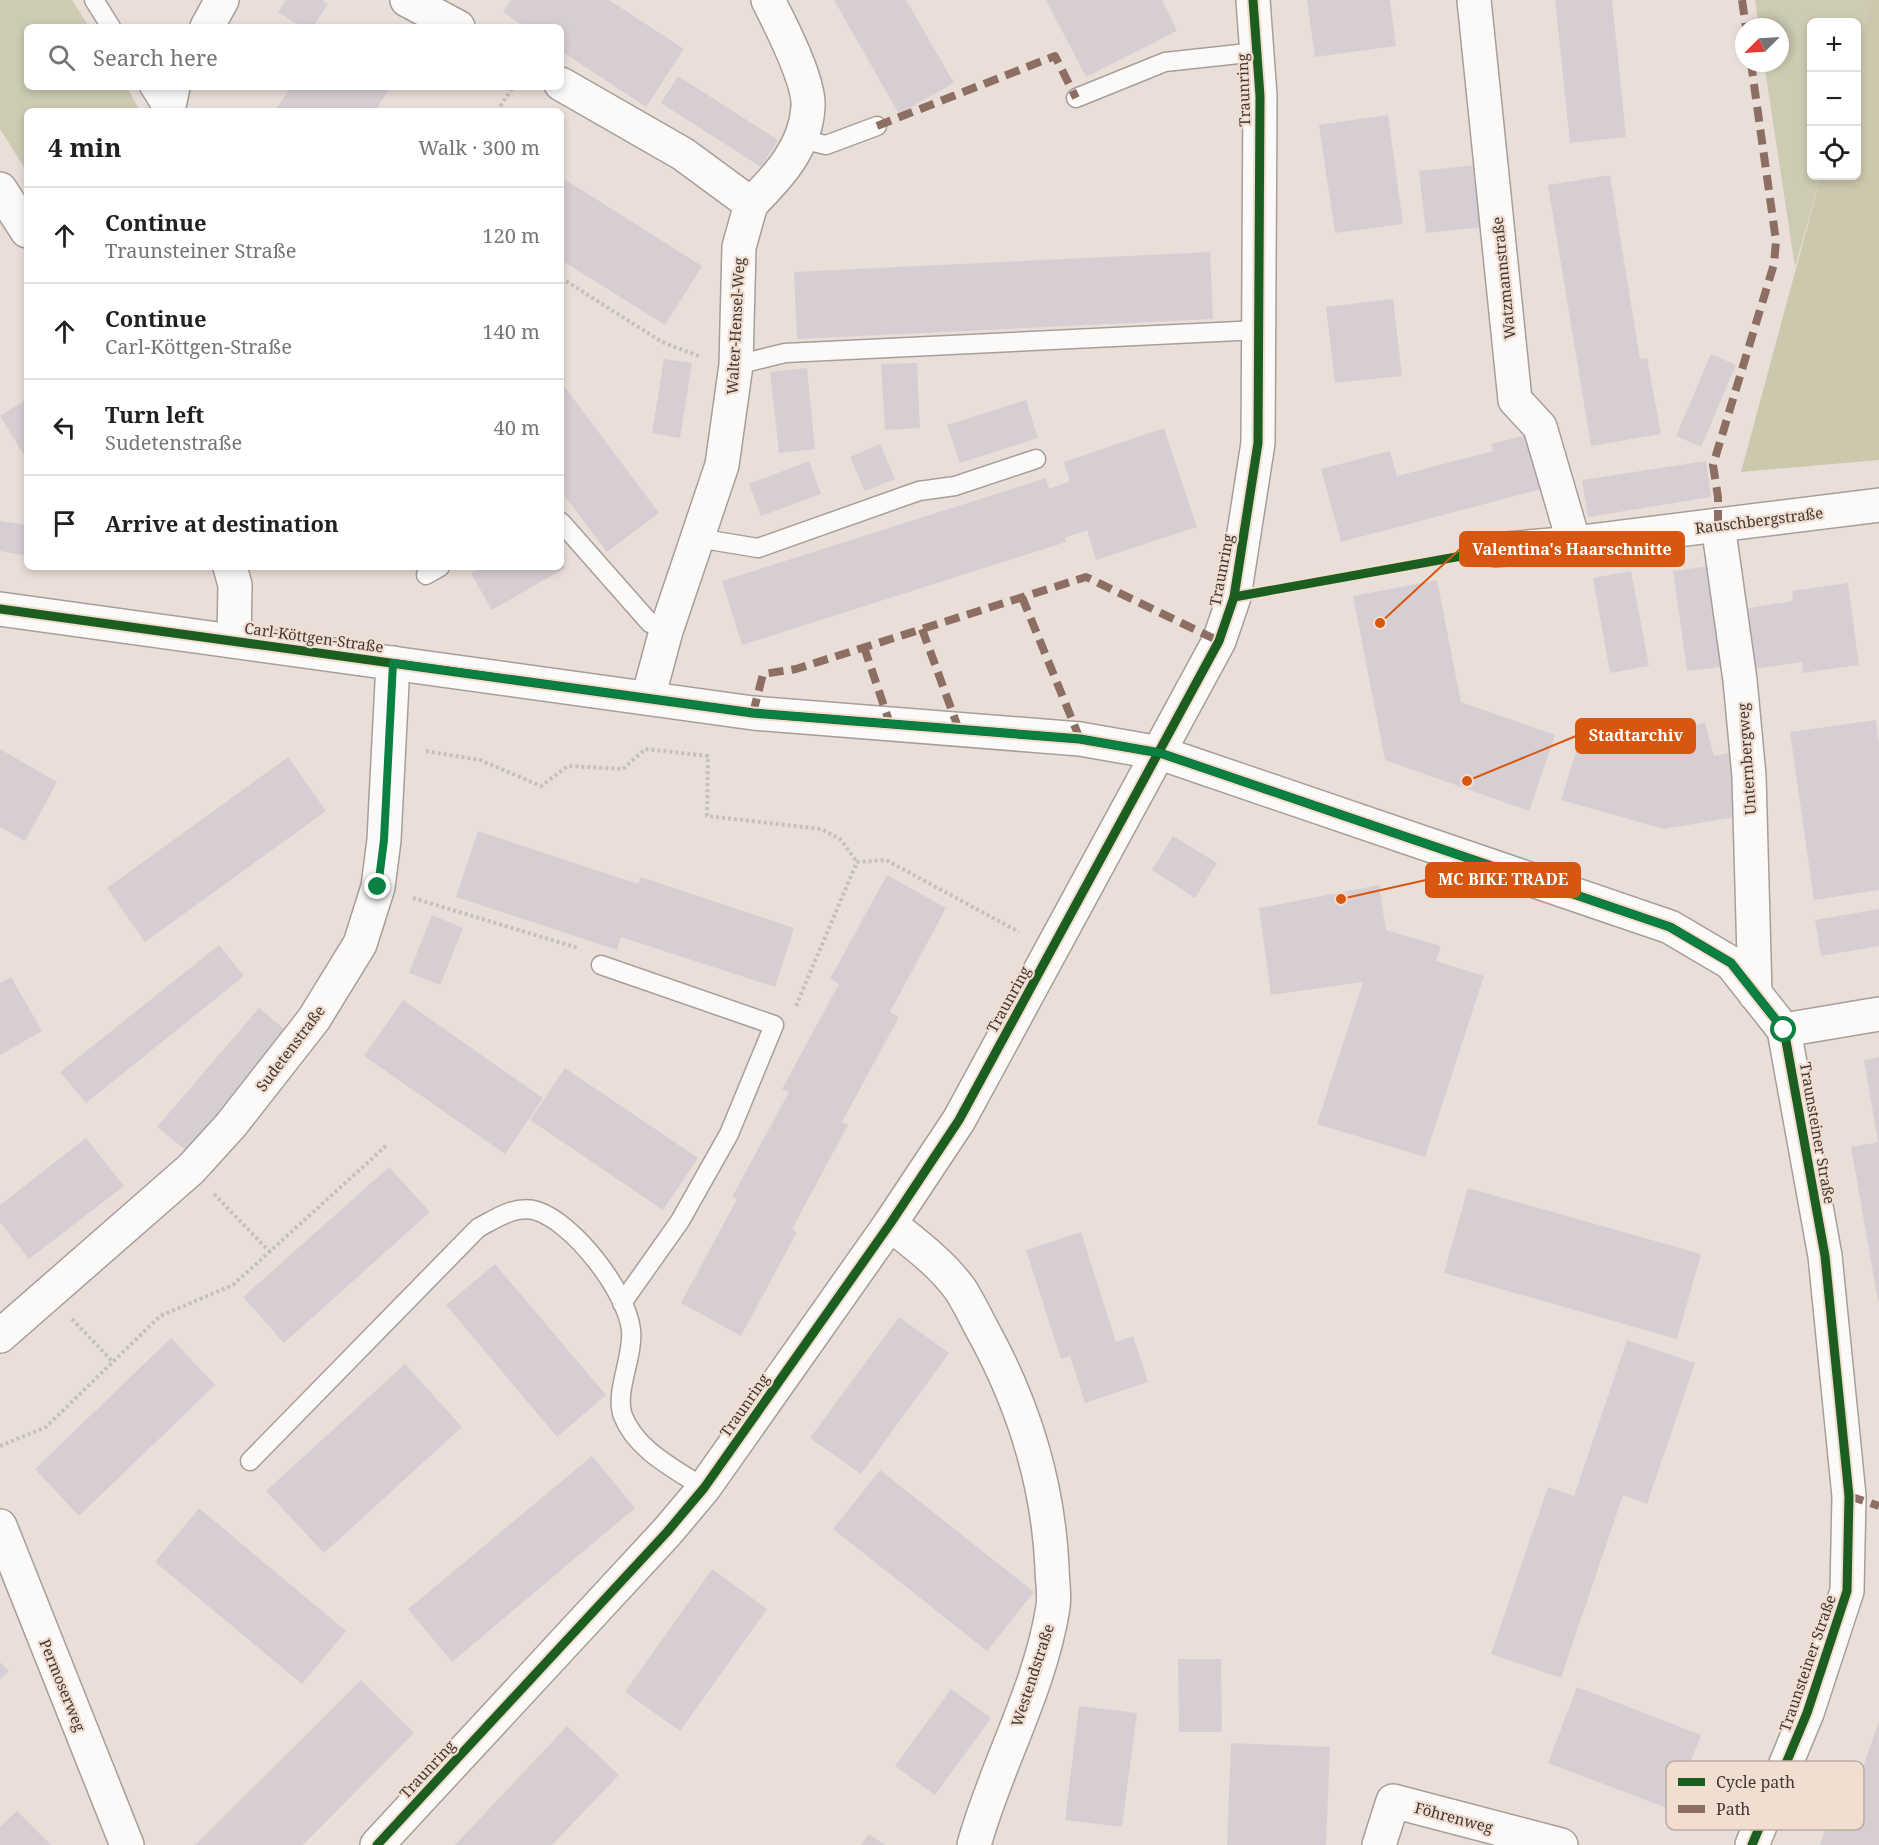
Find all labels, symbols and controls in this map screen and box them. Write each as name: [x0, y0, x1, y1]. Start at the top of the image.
north arrow: [1735, 18, 1789, 72]
map controls: [1807, 18, 1861, 180]
button: +: [1807, 18, 1861, 72]
search box: [24, 24, 564, 90]
icon: search: [45, 41, 78, 74]
text: Search here: [93, 42, 218, 72]
street label: Traunring: [1232, 53, 1254, 127]
button: −: [1807, 72, 1861, 126]
button: locate: [1807, 126, 1861, 180]
text: 4 min: [48, 129, 122, 165]
text: Walk · 300 m: [418, 134, 540, 161]
text: Continue: [105, 207, 207, 237]
street label: Watzmannstraße: [1487, 216, 1519, 340]
icon: ahead: [48, 219, 81, 252]
text: 120 m: [482, 222, 540, 249]
text: Traunsteiner Straße: [105, 237, 296, 264]
street label: Walter-Hensel-Weg: [721, 257, 749, 395]
text: Continue: [105, 303, 207, 333]
icon: ahead: [48, 315, 81, 348]
text: 140 m: [482, 318, 540, 345]
text: Carl-Köttgen-Straße: [105, 333, 292, 360]
text: Turn left: [105, 399, 204, 429]
icon: left: [48, 411, 81, 444]
text: 40 m: [494, 414, 540, 441]
text: Sudetenstraße: [105, 429, 242, 456]
street label: Rauschbergstraße: [1694, 502, 1824, 538]
icon: arrive: [48, 507, 81, 540]
text: Arrive at destination: [105, 508, 339, 538]
street label: Traunring: [1204, 532, 1238, 608]
callout: Valentina's Haarschnitte: [1460, 532, 1684, 566]
text: Valentina's Haarschnitte: [1472, 538, 1672, 560]
street label: Carl-Köttgen-Straße: [243, 617, 385, 657]
street label: Unternbergweg: [1732, 703, 1760, 815]
callout: Stadtarchiv: [1576, 719, 1695, 753]
text: Stadtarchiv: [1589, 724, 1684, 746]
callout: MC BIKE TRADE: [1426, 863, 1580, 897]
text: MC BIKE TRADE: [1438, 868, 1568, 890]
route end: [364, 873, 390, 899]
street label: Traunring: [982, 962, 1034, 1036]
street label: Sudetenstraße: [251, 1001, 329, 1095]
route start: [1770, 1016, 1796, 1042]
street label: Traunsteiner Straße: [1796, 1061, 1840, 1205]
street label: Traunring: [715, 1369, 773, 1441]
street label: Traunsteiner Straße: [1774, 1592, 1840, 1734]
street label: Westendstraße: [1006, 1621, 1058, 1729]
street label: Permoserweg: [35, 1636, 91, 1734]
street label: Traunring: [395, 1735, 459, 1803]
legend: [1666, 1761, 1864, 1830]
text: Cycle path: [1716, 1771, 1795, 1793]
street label: Föhrenweg: [1413, 1797, 1495, 1837]
text: Path: [1716, 1798, 1750, 1820]

